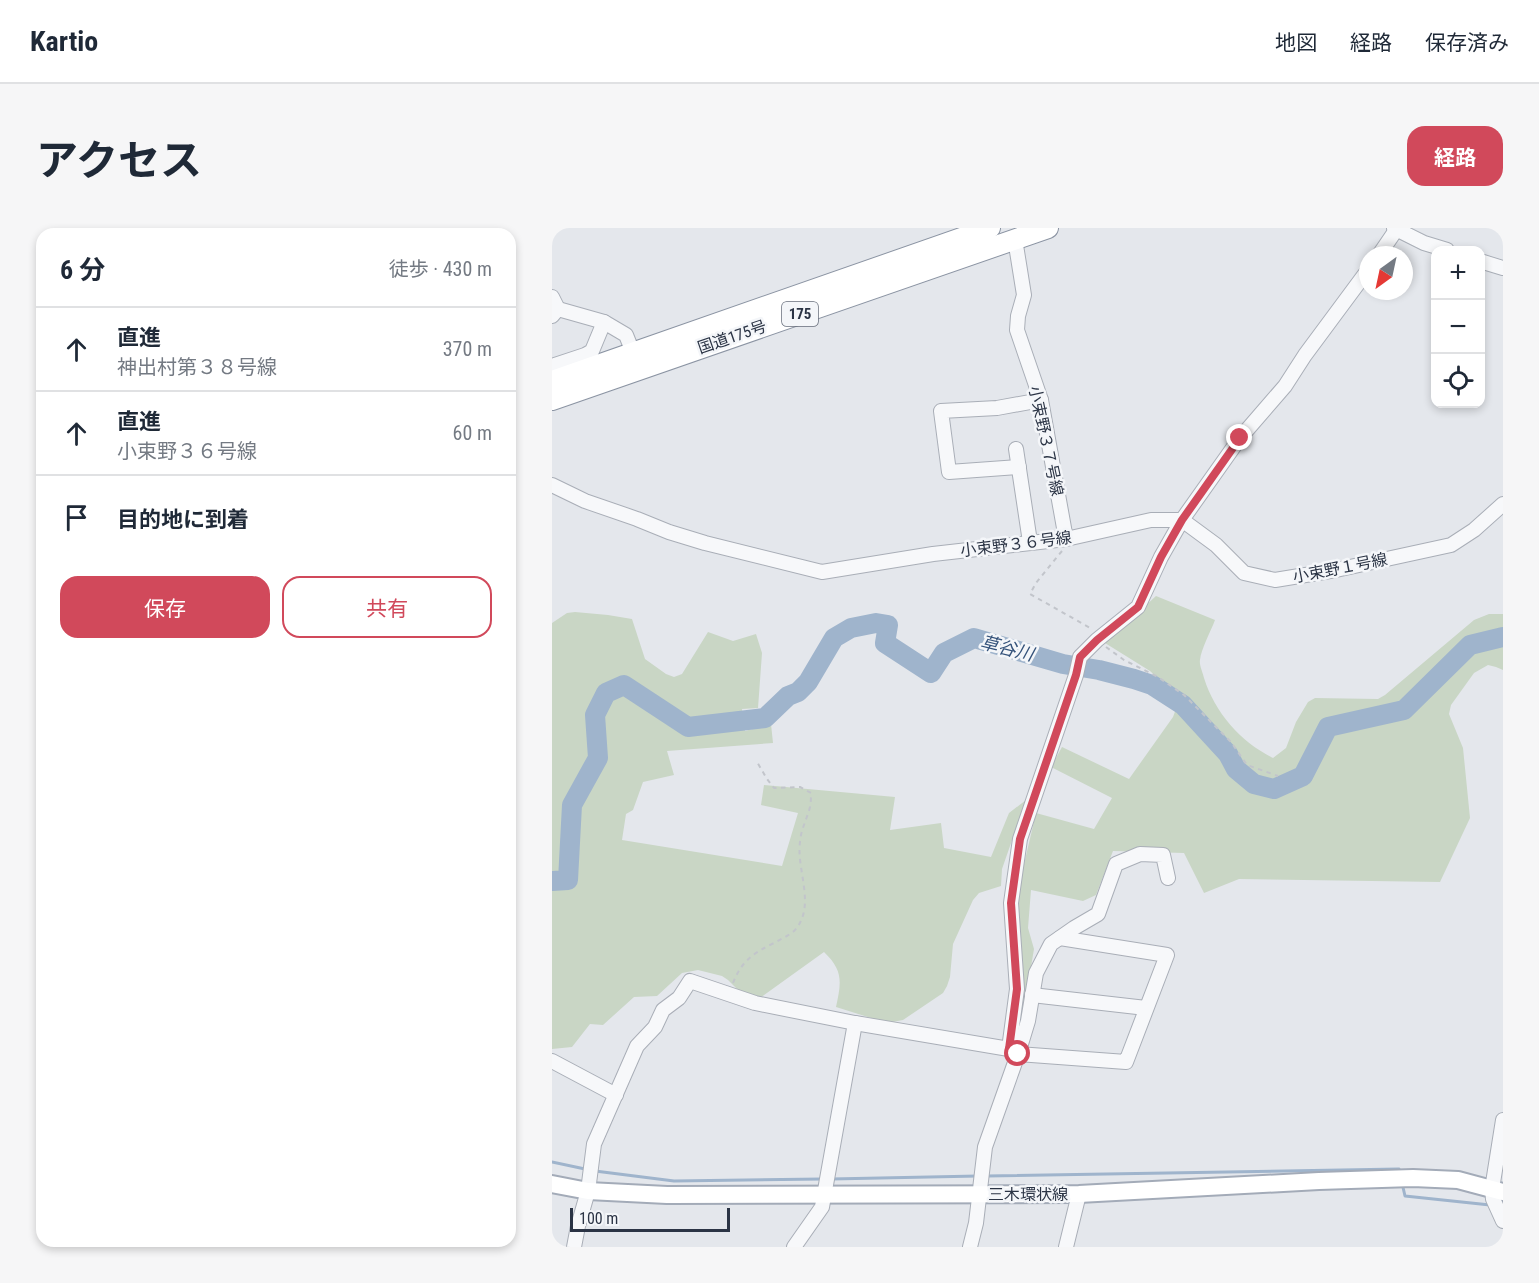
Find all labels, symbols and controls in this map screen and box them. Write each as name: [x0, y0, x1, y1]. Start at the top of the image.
text: Kartio: [30, 25, 98, 58]
text: 地図: [1275, 31, 1317, 55]
text: 経路: [1350, 31, 1392, 55]
text: 保存済み: [1425, 31, 1509, 55]
button: 経路: [1407, 126, 1503, 186]
text: アクセス: [36, 136, 202, 185]
north arrow: [1359, 246, 1413, 300]
map controls: [1431, 246, 1485, 408]
button: +: [1431, 246, 1485, 300]
text: 6 分: [60, 255, 105, 285]
text: 徒歩 · 430 m: [389, 257, 492, 281]
button: −: [1431, 300, 1485, 354]
road number: 175: [782, 302, 818, 326]
street label: 国道175号: [695, 316, 769, 358]
text: 直進: [117, 325, 161, 350]
icon: ahead: [60, 333, 93, 366]
text: 370 m: [443, 337, 492, 361]
button: locate: [1431, 354, 1485, 408]
text: 神出村第３８号線: [117, 355, 277, 379]
street label: 小束野３７号線: [1025, 384, 1067, 498]
text: 直進: [117, 409, 161, 434]
icon: ahead: [60, 417, 93, 450]
text: 60 m: [453, 421, 492, 445]
route end: [1226, 424, 1252, 450]
text: 小束野３６号線: [117, 439, 257, 463]
icon: arrive: [60, 501, 93, 534]
text: 目的地に到着: [117, 507, 249, 532]
street label: 小束野３６号線: [959, 528, 1073, 560]
street label: 小束野１号線: [1291, 550, 1389, 586]
button: 保存: [60, 576, 270, 638]
button: 共有: [282, 576, 492, 638]
water label: 草谷川: [978, 631, 1038, 665]
route start: [1004, 1040, 1030, 1066]
street label: 三木環状線: [988, 1185, 1068, 1204]
scale bar: [570, 1205, 730, 1232]
text: 100 m: [579, 1209, 618, 1228]

